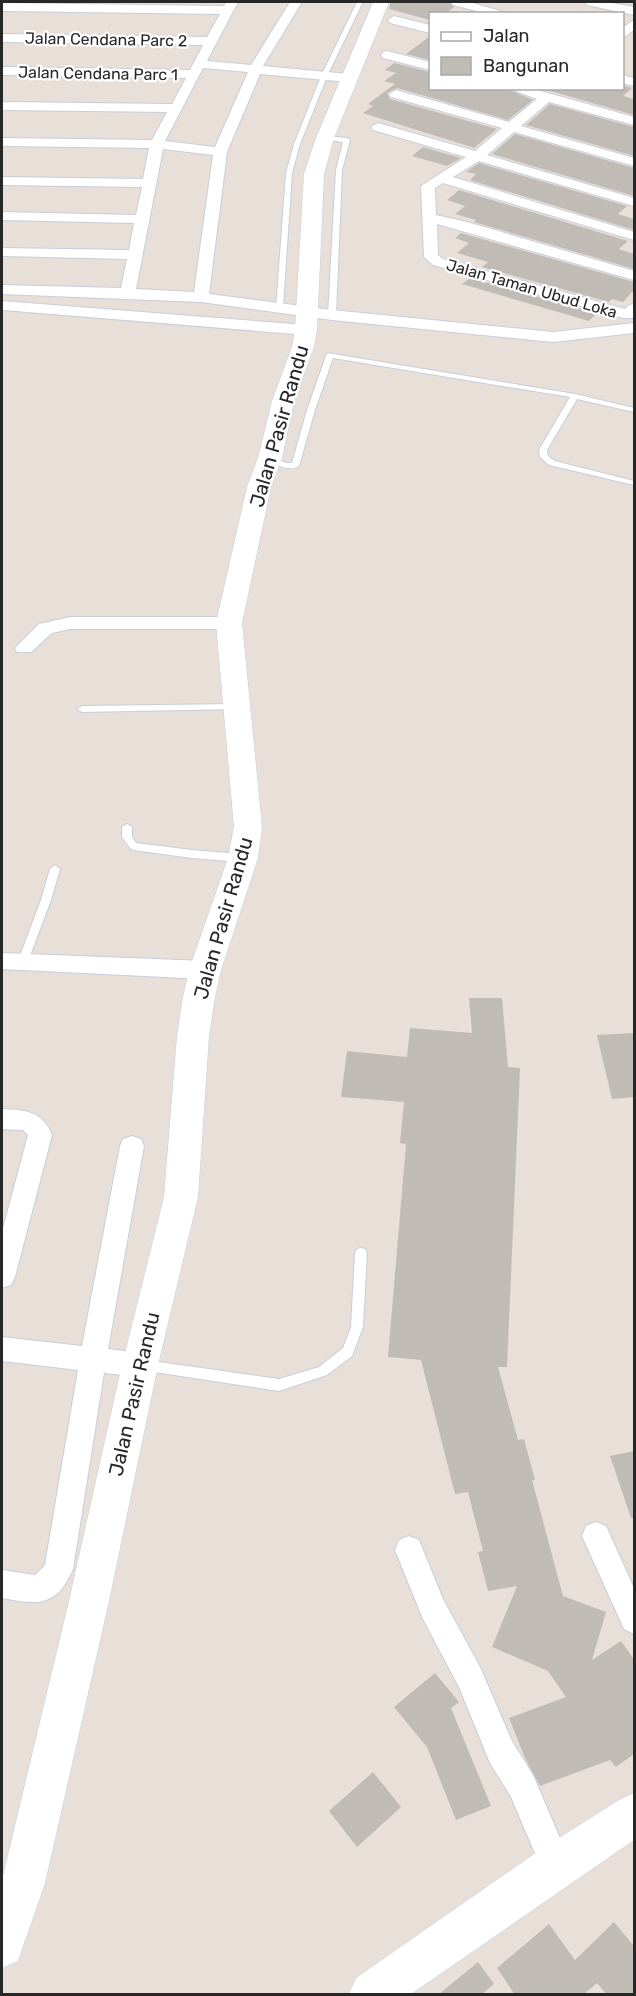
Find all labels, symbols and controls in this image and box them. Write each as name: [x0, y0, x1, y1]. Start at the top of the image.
legend: [429, 12, 624, 90]
text: Jalan: [483, 25, 530, 47]
street label: Jalan Cendana Parc 2: [25, 29, 187, 50]
text: Bangunan: [483, 55, 569, 77]
street label: Jalan Cendana Parc 1: [18, 63, 178, 84]
street label: Jalan Taman Ubud Loka: [444, 255, 620, 322]
street label: Jalan Pasir Randu: [244, 342, 314, 510]
street label: Jalan Pasir Randu: [188, 834, 258, 1002]
street label: Jalan Pasir Randu: [103, 1310, 165, 1478]

